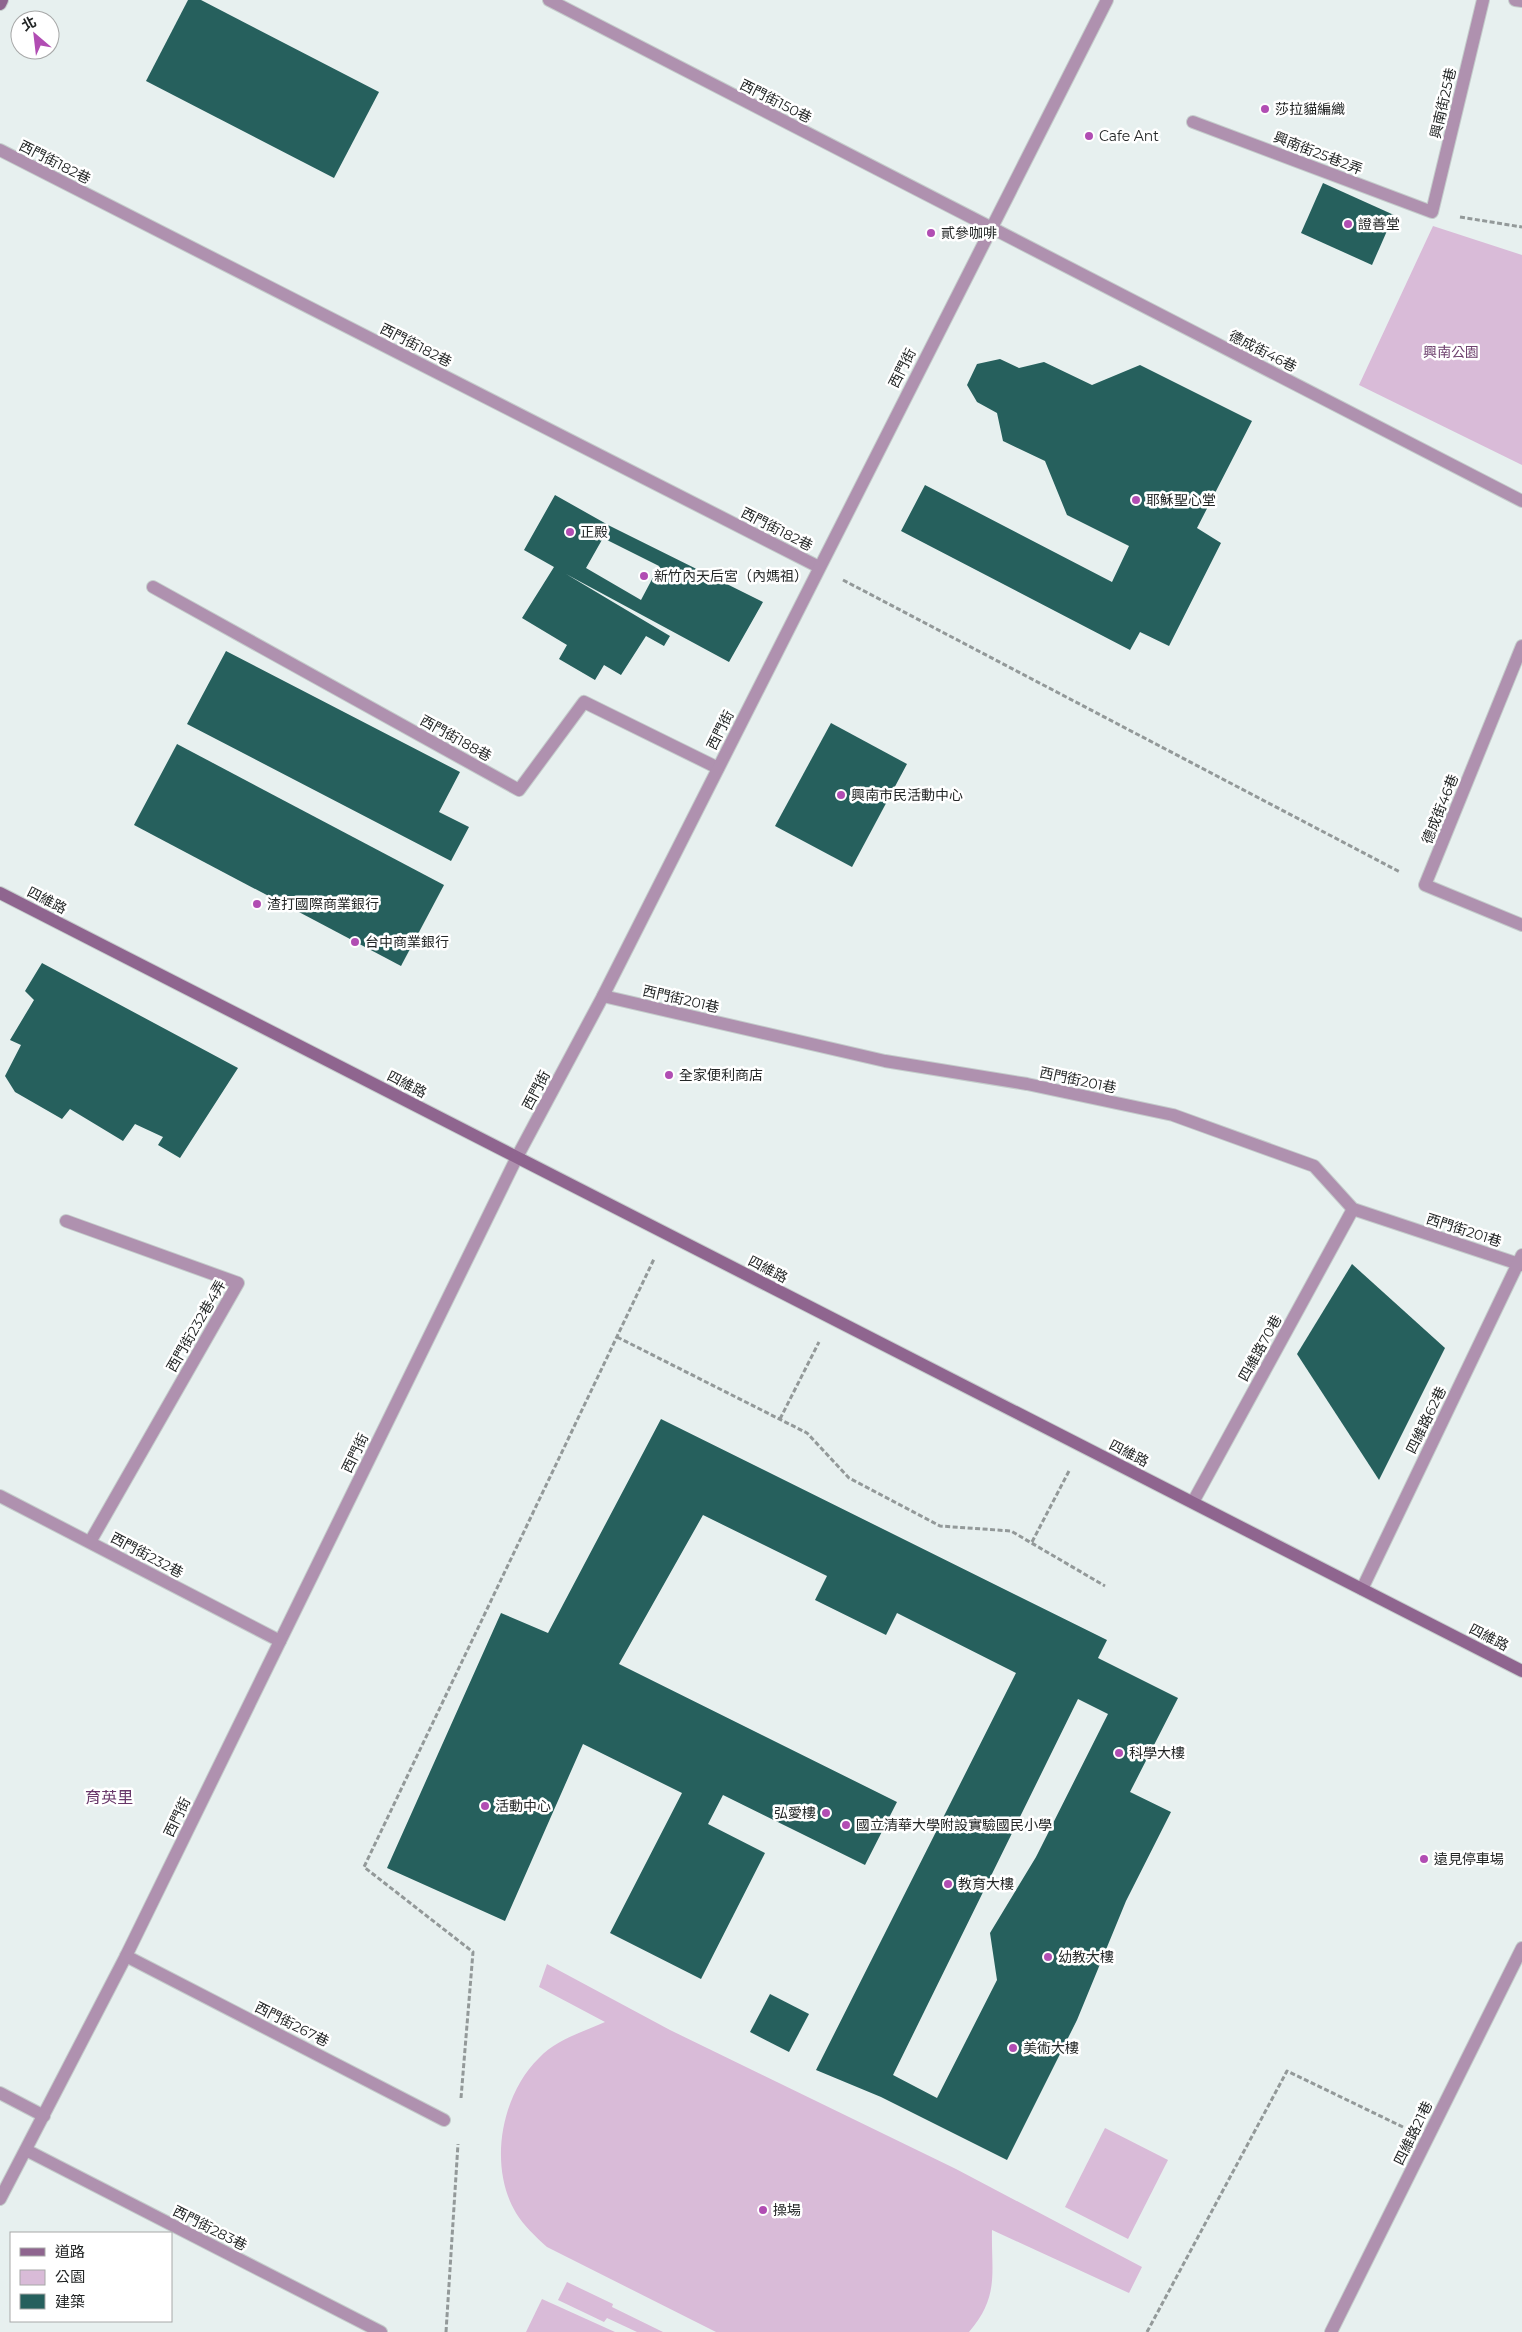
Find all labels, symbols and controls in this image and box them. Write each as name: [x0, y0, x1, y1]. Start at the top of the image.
north arrow: [10, 10, 60, 60]
text: 北: [18, 12, 39, 35]
street label: 興南街25巷: [1426, 66, 1460, 140]
street label: 西門街150巷: [737, 75, 815, 127]
place label: 莎拉貓編織: [1275, 100, 1345, 118]
marker: 莎拉貓編織: [1259, 103, 1271, 115]
place label: Cafe Ant: [1099, 127, 1159, 145]
street label: 興南街25巷2弄: [1271, 128, 1365, 178]
marker: Cafe Ant: [1083, 130, 1095, 142]
street label: 西門街182巷: [16, 136, 94, 188]
place label: 證善堂: [1358, 215, 1400, 233]
marker: 證善堂: [1342, 218, 1354, 230]
place label: 貳參咖啡: [941, 224, 997, 242]
marker: 貳參咖啡: [925, 227, 937, 239]
street label: 西門街182巷: [377, 319, 455, 371]
street label: 德成街46巷: [1226, 326, 1300, 376]
park label: 興南公園: [1423, 343, 1479, 361]
street label: 西門街: [884, 345, 920, 391]
place label: 耶穌聖心堂: [1146, 491, 1216, 509]
marker: 耶穌聖心堂: [1130, 494, 1142, 506]
street label: 西門街182巷: [738, 503, 816, 555]
place label: 正殿: [580, 523, 608, 541]
marker: 正殿: [564, 526, 576, 538]
place label: 新竹內天后宮（內媽祖）: [654, 567, 808, 585]
marker: 新竹內天后宮（內媽祖）: [638, 570, 650, 582]
street label: 西門街: [702, 707, 738, 753]
street label: 西門街188巷: [417, 711, 495, 765]
street label: 德成街46巷: [1418, 771, 1462, 847]
place label: 興南市民活動中心: [851, 786, 963, 804]
marker: 興南市民活動中心: [835, 789, 847, 801]
street label: 四維路: [24, 882, 70, 918]
place label: 渣打國際商業銀行: [267, 895, 379, 913]
marker: 渣打國際商業銀行: [251, 898, 263, 910]
place label: 台中商業銀行: [365, 933, 449, 951]
marker: 台中商業銀行: [349, 936, 361, 948]
street label: 西門街201巷: [641, 981, 721, 1017]
street label: 西門街201巷: [1038, 1063, 1118, 1097]
street label: 四維路: [384, 1066, 430, 1102]
place label: 全家便利商店: [679, 1066, 763, 1084]
street label: 西門街: [518, 1067, 554, 1113]
marker: 全家便利商店: [663, 1069, 675, 1081]
street label: 西門街201巷: [1424, 1209, 1504, 1251]
street label: 四維路: [745, 1251, 791, 1287]
street label: 西門街232巷4弄: [162, 1277, 230, 1375]
street label: 四維路70巷: [1234, 1312, 1286, 1384]
street label: 四維路62巷: [1402, 1383, 1450, 1457]
street label: 西門街: [338, 1430, 372, 1476]
street label: 四維路: [1106, 1435, 1152, 1471]
street label: 西門街232巷: [108, 1528, 186, 1582]
street label: 四維路: [1466, 1619, 1512, 1655]
place label: 科學大樓: [1129, 1744, 1185, 1762]
marker: 科學大樓: [1113, 1747, 1125, 1759]
district label: 育英里: [85, 1788, 133, 1807]
street label: 西門街: [160, 1794, 194, 1840]
place label: 活動中心: [495, 1797, 551, 1815]
marker: 活動中心: [479, 1800, 491, 1812]
place label: 弘愛樓: [774, 1804, 816, 1822]
marker: 弘愛樓: [820, 1807, 832, 1819]
place label: 國立清華大學附設實驗國民小學: [856, 1816, 1052, 1834]
marker: 國立清華大學附設實驗國民小學: [840, 1819, 852, 1831]
place label: 遠見停車場: [1434, 1850, 1504, 1868]
marker: 遠見停車場: [1418, 1853, 1430, 1865]
place label: 教育大樓: [958, 1875, 1014, 1893]
marker: 教育大樓: [942, 1878, 954, 1890]
place label: 幼教大樓: [1058, 1948, 1114, 1966]
marker: 幼教大樓: [1042, 1951, 1054, 1963]
street label: 西門街267巷: [252, 1998, 332, 2050]
place label: 美術大樓: [1023, 2039, 1079, 2057]
marker: 美術大樓: [1007, 2042, 1019, 2054]
street label: 四維路21巷: [1390, 2098, 1436, 2168]
place label: 操場: [773, 2201, 801, 2219]
street label: 西門街283巷: [170, 2202, 250, 2254]
marker: 操場: [757, 2204, 769, 2216]
legend: [10, 2232, 172, 2322]
text: 道路: [55, 2242, 85, 2261]
text: 公園: [55, 2267, 85, 2286]
text: 建築: [55, 2292, 85, 2311]

